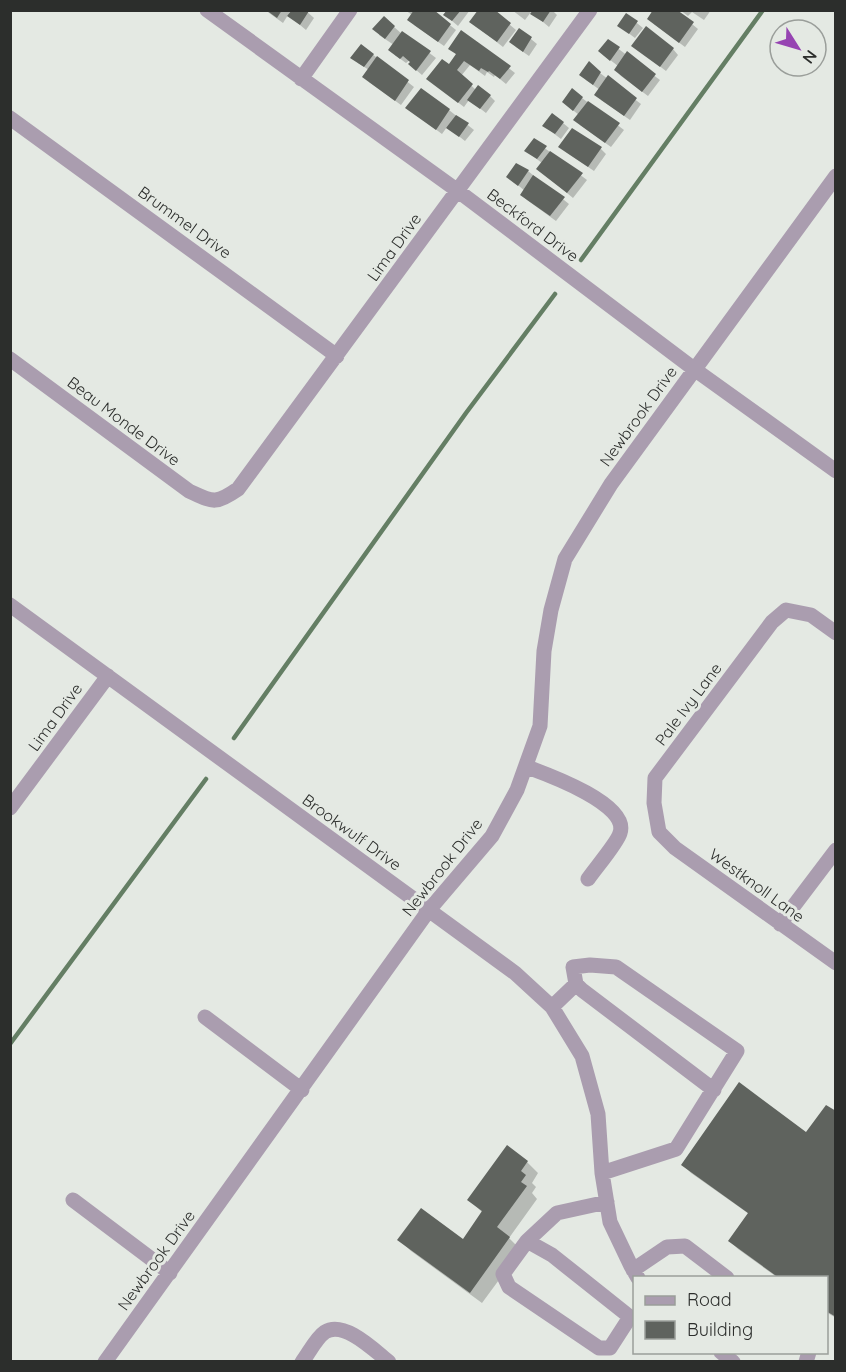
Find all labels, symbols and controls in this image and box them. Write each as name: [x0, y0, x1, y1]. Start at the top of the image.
north arrow: [768, 18, 828, 78]
text: N: [798, 46, 822, 68]
street label: Brummel Drive: [134, 181, 236, 263]
street label: Beckford Drive: [483, 184, 583, 266]
street label: Lima Drive: [363, 209, 425, 285]
street label: Newbrook Drive: [595, 362, 681, 470]
street label: Beau Monde Drive: [64, 372, 184, 470]
street label: Pale Ivy Lane: [650, 659, 726, 749]
street label: Lima Drive: [24, 679, 86, 755]
street label: Brookwulf Drive: [299, 789, 405, 875]
street label: Newbrook Drive: [397, 814, 487, 920]
street label: Westknoll Lane: [705, 844, 809, 926]
street label: Newbrook Drive: [113, 1206, 199, 1314]
legend: [633, 1276, 828, 1354]
text: Road: [687, 1288, 732, 1311]
text: Building: [687, 1318, 753, 1341]

